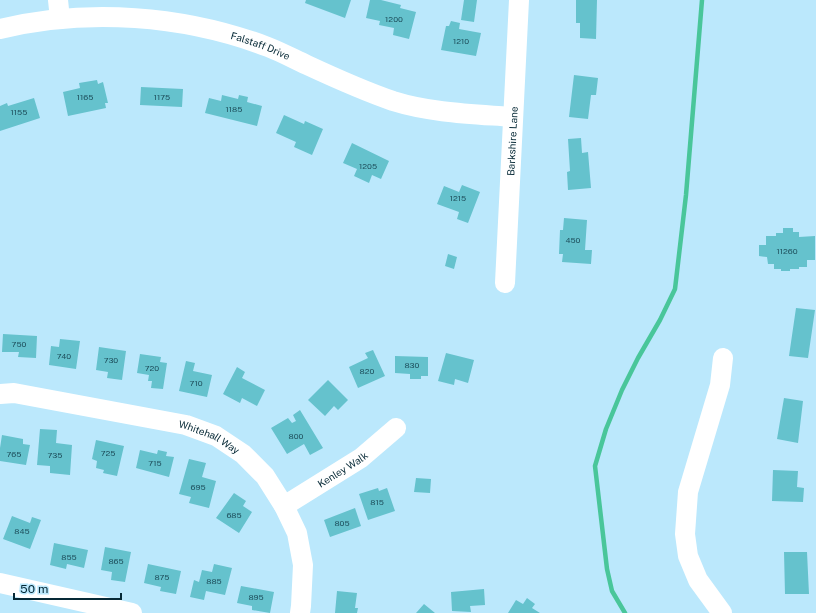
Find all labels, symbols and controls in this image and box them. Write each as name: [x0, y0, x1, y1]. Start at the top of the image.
house number: 1200: [385, 14, 403, 24]
street label: Falstaff Drive: [230, 29, 293, 62]
house number: 1210: [453, 36, 469, 46]
house number: 1165: [77, 92, 93, 102]
house number: 1175: [154, 92, 170, 102]
house number: 1185: [226, 104, 242, 114]
street label: Barkshire Lane: [504, 106, 520, 176]
house number: 1155: [11, 107, 27, 117]
house number: 1205: [359, 161, 377, 171]
house number: 1215: [450, 193, 466, 203]
house number: 450: [566, 235, 581, 245]
house number: 11260: [776, 246, 798, 256]
house number: 750: [12, 339, 27, 349]
house number: 740: [57, 351, 71, 361]
house number: 730: [104, 355, 118, 365]
house number: 830: [404, 360, 420, 370]
house number: 720: [145, 363, 159, 373]
house number: 820: [360, 366, 375, 376]
house number: 710: [189, 378, 203, 388]
street label: Whitehall Way: [178, 418, 243, 456]
house number: 800: [289, 431, 304, 441]
house number: 725: [101, 448, 115, 458]
house number: 765: [7, 449, 21, 459]
street label: Kenley Walk: [315, 449, 370, 490]
house number: 735: [48, 450, 62, 460]
house number: 715: [148, 458, 162, 468]
house number: 695: [190, 482, 206, 492]
house number: 815: [370, 497, 384, 507]
house number: 685: [226, 510, 242, 520]
house number: 805: [334, 518, 350, 528]
house number: 845: [14, 526, 30, 536]
house number: 855: [61, 552, 77, 562]
house number: 865: [108, 556, 124, 566]
house number: 875: [155, 572, 169, 582]
scale bar: [14, 575, 121, 601]
house number: 885: [206, 576, 222, 586]
text: 50 m: [20, 582, 48, 596]
house number: 895: [248, 592, 264, 602]

